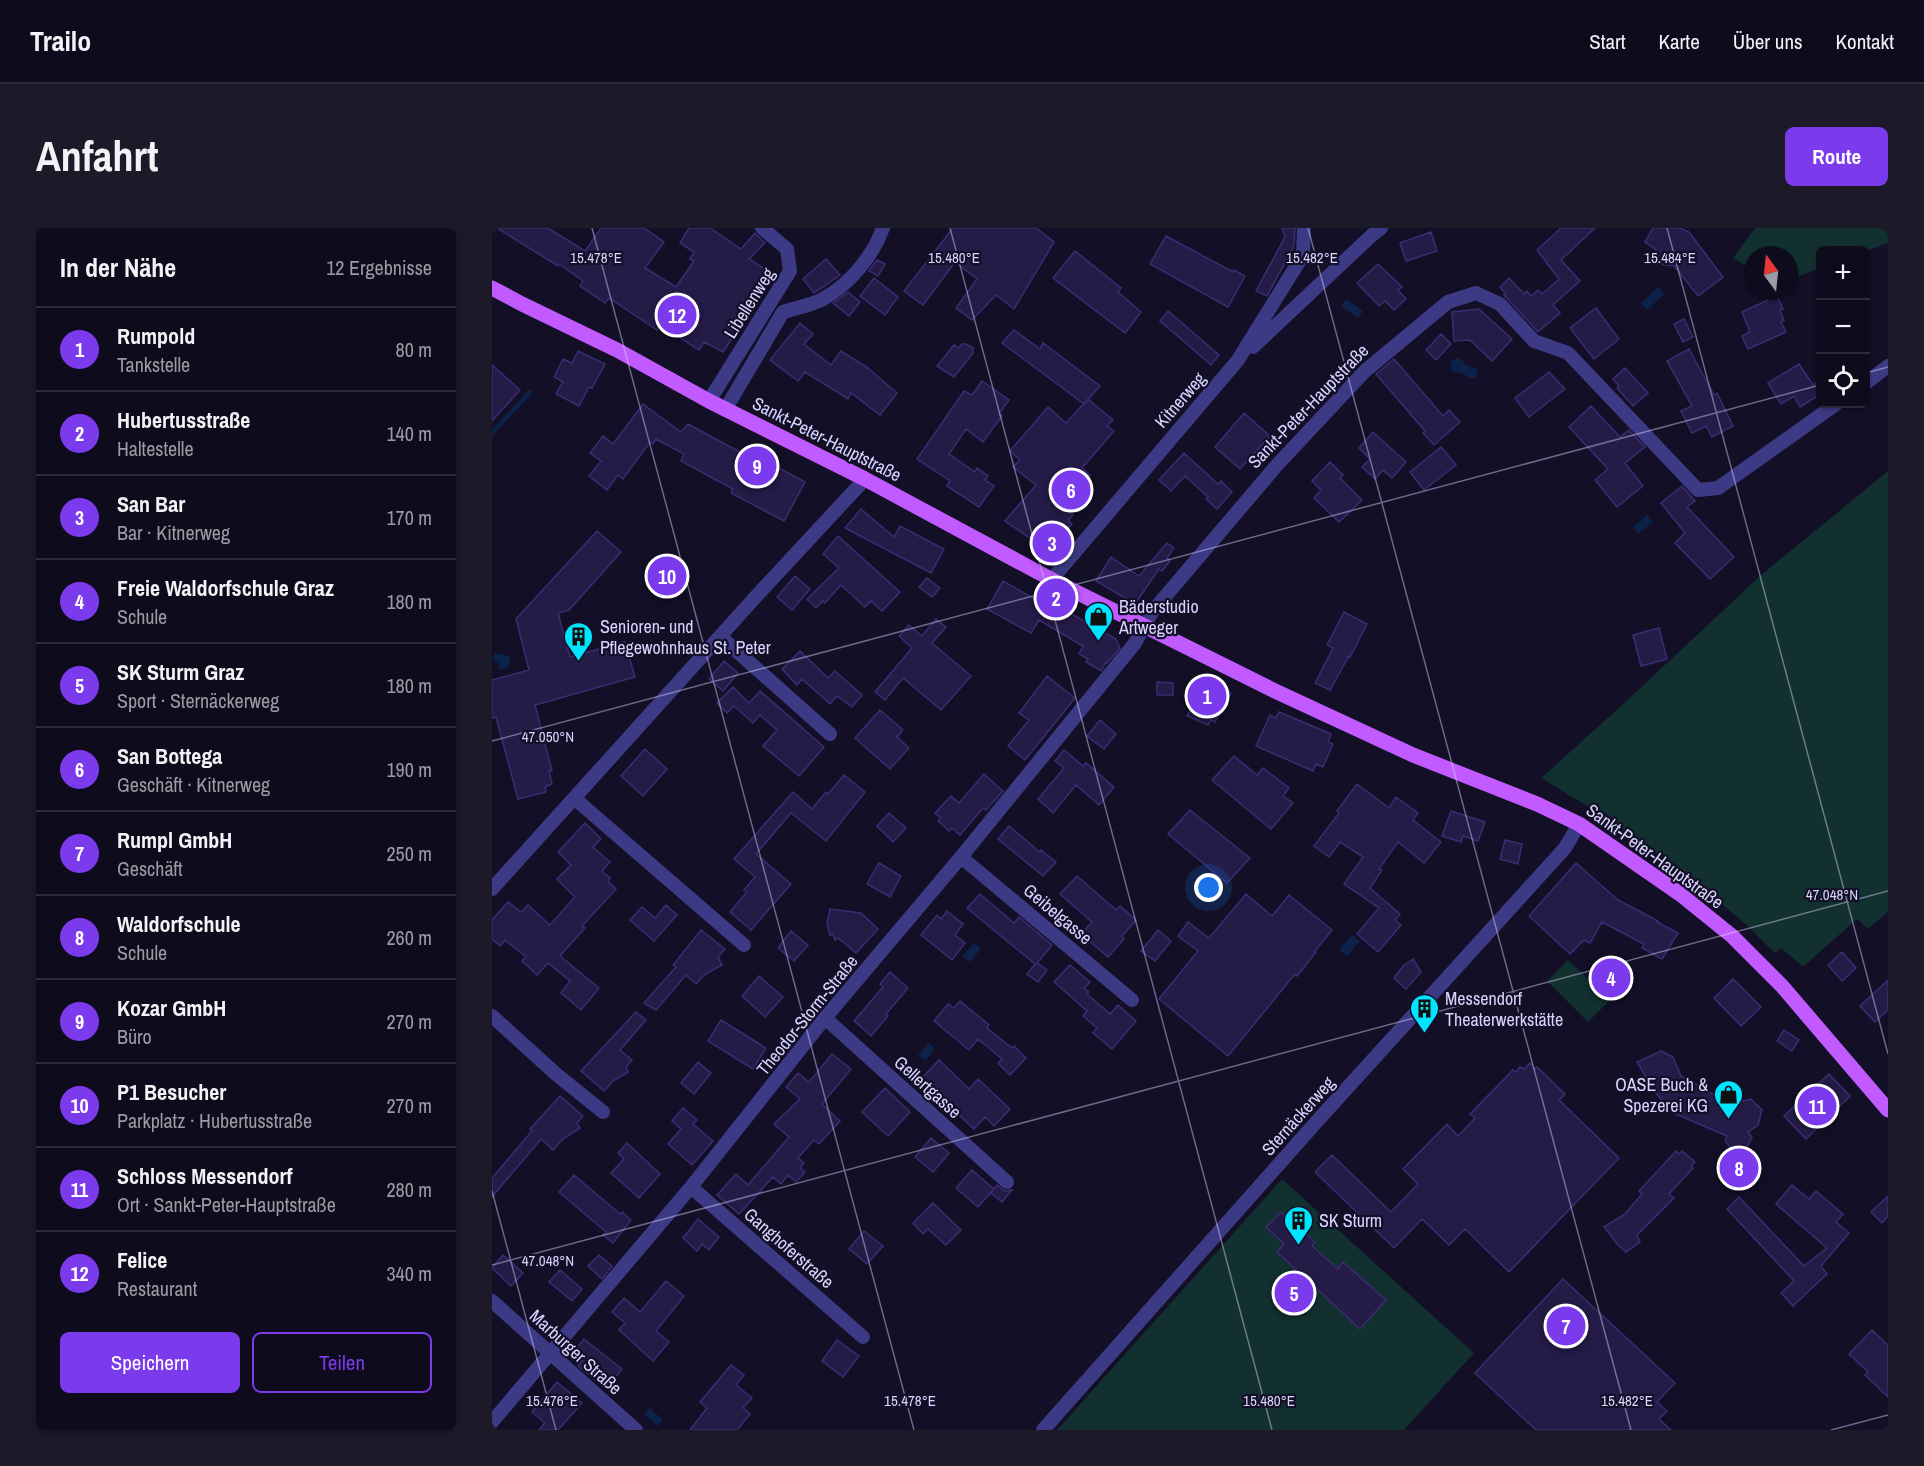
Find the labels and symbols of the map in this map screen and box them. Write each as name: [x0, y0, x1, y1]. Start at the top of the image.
north arrow: [1744, 246, 1798, 300]
text: 15.478°E: [570, 247, 622, 268]
text: 15.480°E: [928, 247, 980, 268]
text: 15.482°E: [1286, 247, 1338, 268]
text: 15.484°E: [1644, 247, 1696, 268]
street label: Libellenweg: [718, 262, 781, 343]
pin: 12: [658, 292, 696, 338]
street label: Sankt-Peter-Hauptstraße: [1242, 338, 1374, 474]
street label: Kitnerweg: [1149, 366, 1212, 433]
street label: Sankt-Peter-Hauptstraße: [748, 391, 906, 487]
pin: 9: [738, 444, 776, 488]
pin: 6: [1052, 468, 1090, 512]
pin: 3: [1032, 520, 1072, 566]
pin: 10: [648, 554, 687, 598]
pin: 2: [1036, 576, 1076, 620]
place label: Bäderstudio Artweger: [1118, 594, 1199, 640]
shop icon: Bäderstudio Artweger: [1082, 600, 1114, 642]
place label: Senioren- und Pflegewohnhaus St. Peter: [600, 614, 771, 660]
building icon: Senioren- und Pflegewohnhaus St. Peter: [563, 620, 595, 662]
pin: 1: [1188, 674, 1226, 718]
text: 47.050°N: [522, 726, 574, 747]
street label: Sankt-Peter-Hauptstraße: [1581, 798, 1729, 914]
your location: [1194, 873, 1223, 902]
street label: Geibelgasse: [1018, 878, 1098, 950]
text: 47.048°N: [1806, 884, 1858, 905]
street label: Theodor-Storm-Straße: [751, 949, 863, 1081]
pin: 4: [1592, 956, 1630, 1000]
place label: Messendorf Theaterwerkstätte: [1445, 986, 1563, 1032]
building icon: Messendorf Theaterwerkstätte: [1408, 992, 1440, 1034]
street label: Gellertgasse: [889, 1050, 967, 1124]
street label: Sternäckerweg: [1256, 1070, 1341, 1161]
place label: OASE Buch & Spezerei KG: [1615, 1072, 1708, 1118]
shop icon: OASE Buch & Spezerei KG: [1713, 1078, 1745, 1120]
pin: 11: [1798, 1084, 1836, 1128]
pin: 8: [1720, 1146, 1758, 1190]
street label: Ganghoferstraße: [739, 1202, 839, 1294]
building icon: SK Sturm: [1282, 1204, 1314, 1246]
place label: SK Sturm: [1319, 1208, 1382, 1233]
text: 47.048°N: [522, 1250, 574, 1271]
pin: 5: [1274, 1270, 1314, 1316]
street label: Marburger Straße: [524, 1304, 628, 1400]
pin: 7: [1546, 1304, 1586, 1348]
text: 15.476°E: [526, 1390, 578, 1411]
text: 15.478°E: [884, 1390, 936, 1411]
text: 15.480°E: [1243, 1390, 1295, 1411]
text: 15.482°E: [1601, 1390, 1653, 1411]

